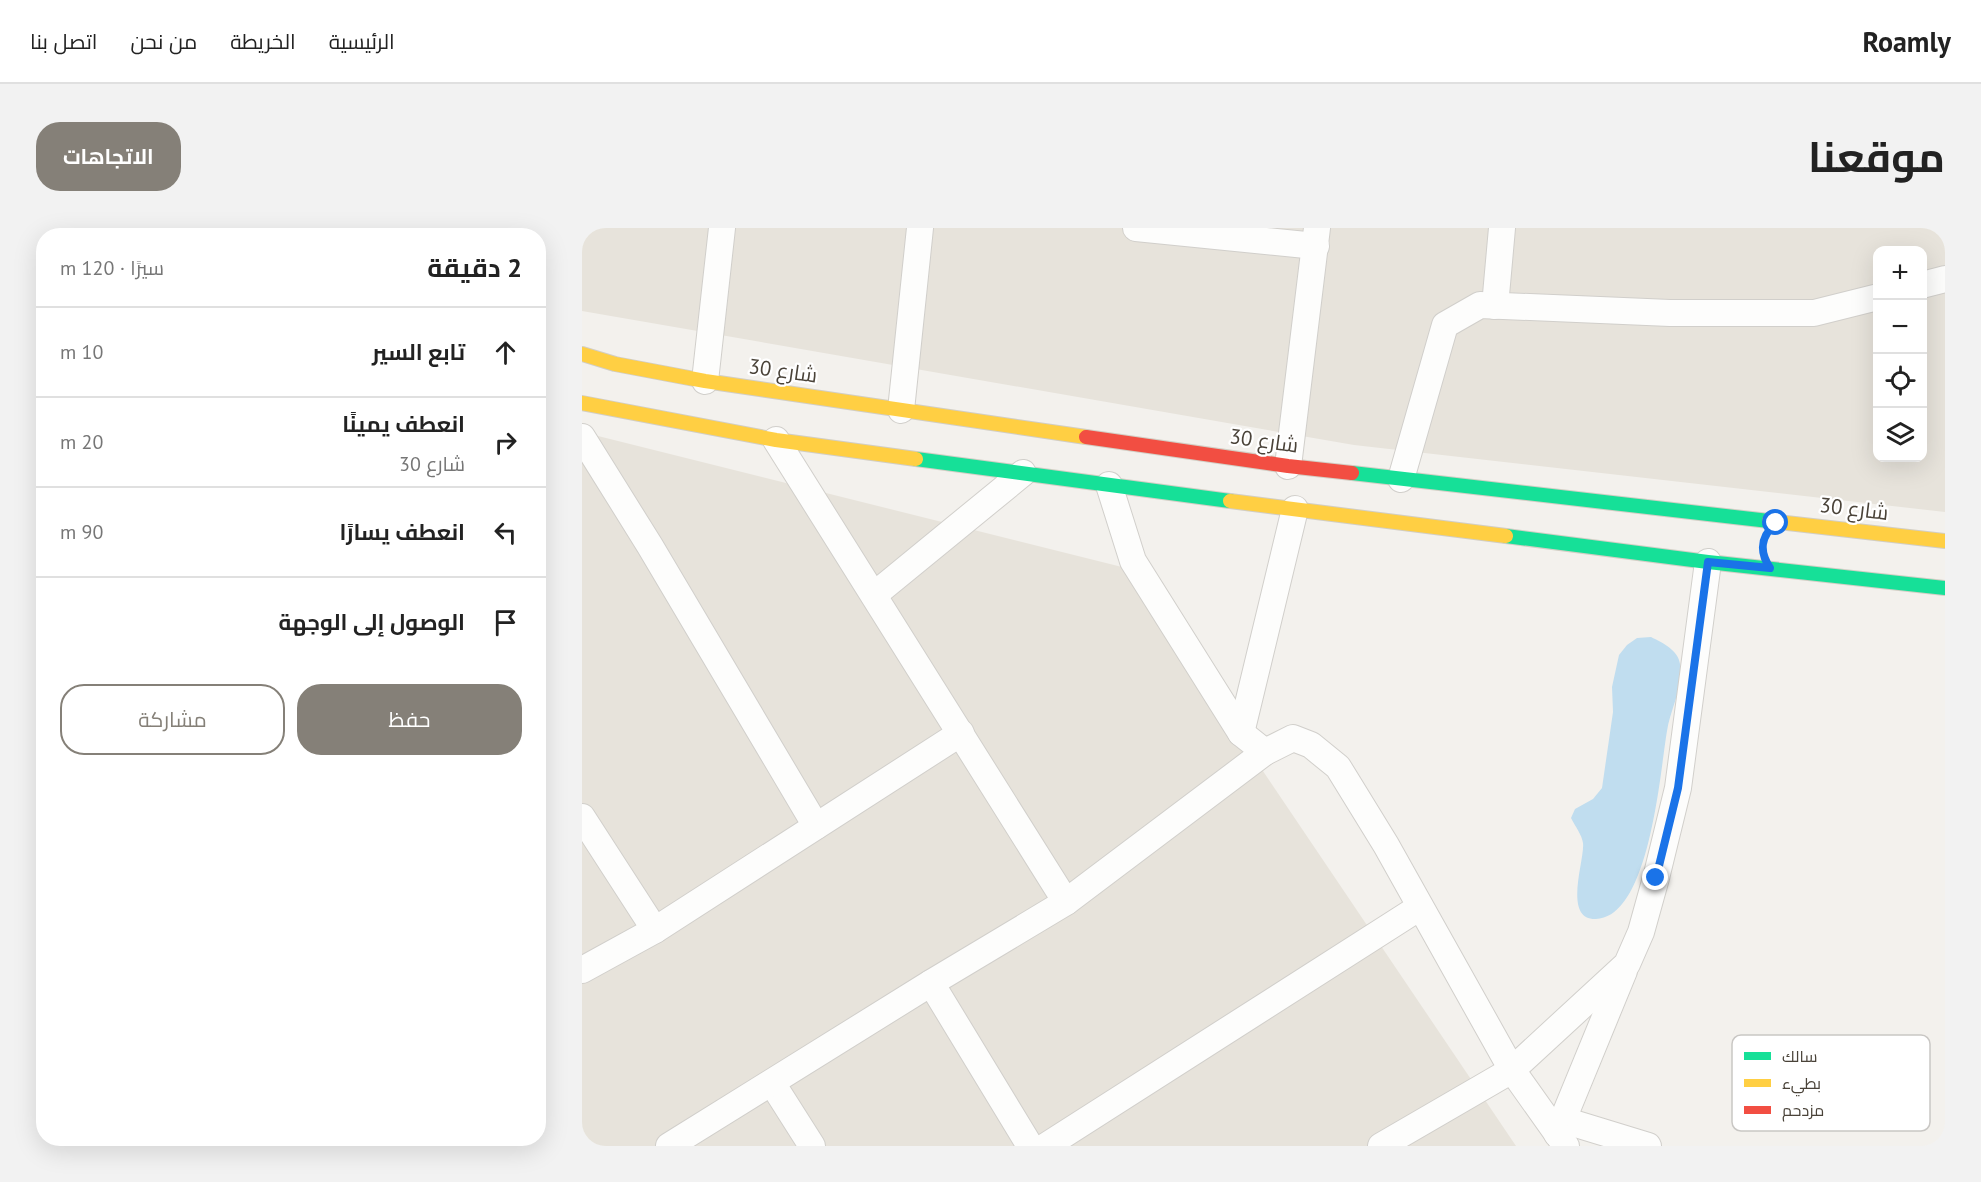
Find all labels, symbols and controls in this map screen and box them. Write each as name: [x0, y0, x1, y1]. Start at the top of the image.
text: Roamly: [1862, 23, 1951, 60]
text: اتصل بنا: [30, 28, 97, 55]
text: من نحن: [130, 28, 197, 55]
text: الخريطة: [230, 28, 296, 55]
text: الرئيسية: [329, 28, 395, 55]
button: الاتجاهات: [36, 122, 181, 191]
text: موقعنا: [1808, 129, 1945, 184]
map controls: [1873, 246, 1927, 462]
button: +: [1873, 246, 1927, 300]
text: 2 دقيقة: [427, 251, 522, 284]
text: سيرًا · 120 m: [60, 255, 164, 281]
button: −: [1873, 300, 1927, 354]
icon: ahead: [489, 336, 522, 369]
text: تابع السير: [372, 338, 465, 366]
text: 10 m: [60, 339, 103, 365]
street label: شارع 30: [747, 352, 819, 390]
button: locate: [1873, 354, 1927, 408]
button: layers: [1873, 408, 1927, 462]
text: انعطف يمينًا: [342, 410, 465, 438]
street label: شارع 30: [1228, 422, 1300, 460]
icon: right: [489, 426, 522, 459]
text: 20 m: [60, 429, 103, 455]
text: شارع 30: [399, 451, 465, 477]
street label: شارع 30: [1818, 491, 1890, 527]
route start: [1762, 509, 1788, 535]
icon: left: [489, 516, 522, 549]
text: انعطف يسارًا: [339, 518, 465, 546]
text: 90 m: [60, 519, 103, 545]
icon: arrive: [489, 606, 522, 639]
text: الوصول إلى الوجهة: [279, 608, 465, 636]
button: مشاركة: [60, 684, 285, 755]
button: حفظ: [297, 684, 522, 755]
route end: [1642, 864, 1668, 890]
legend: [1732, 1035, 1930, 1131]
text: سالك: [1782, 1046, 1817, 1066]
text: بطيء: [1782, 1073, 1821, 1097]
text: مزدحم: [1782, 1100, 1824, 1122]

